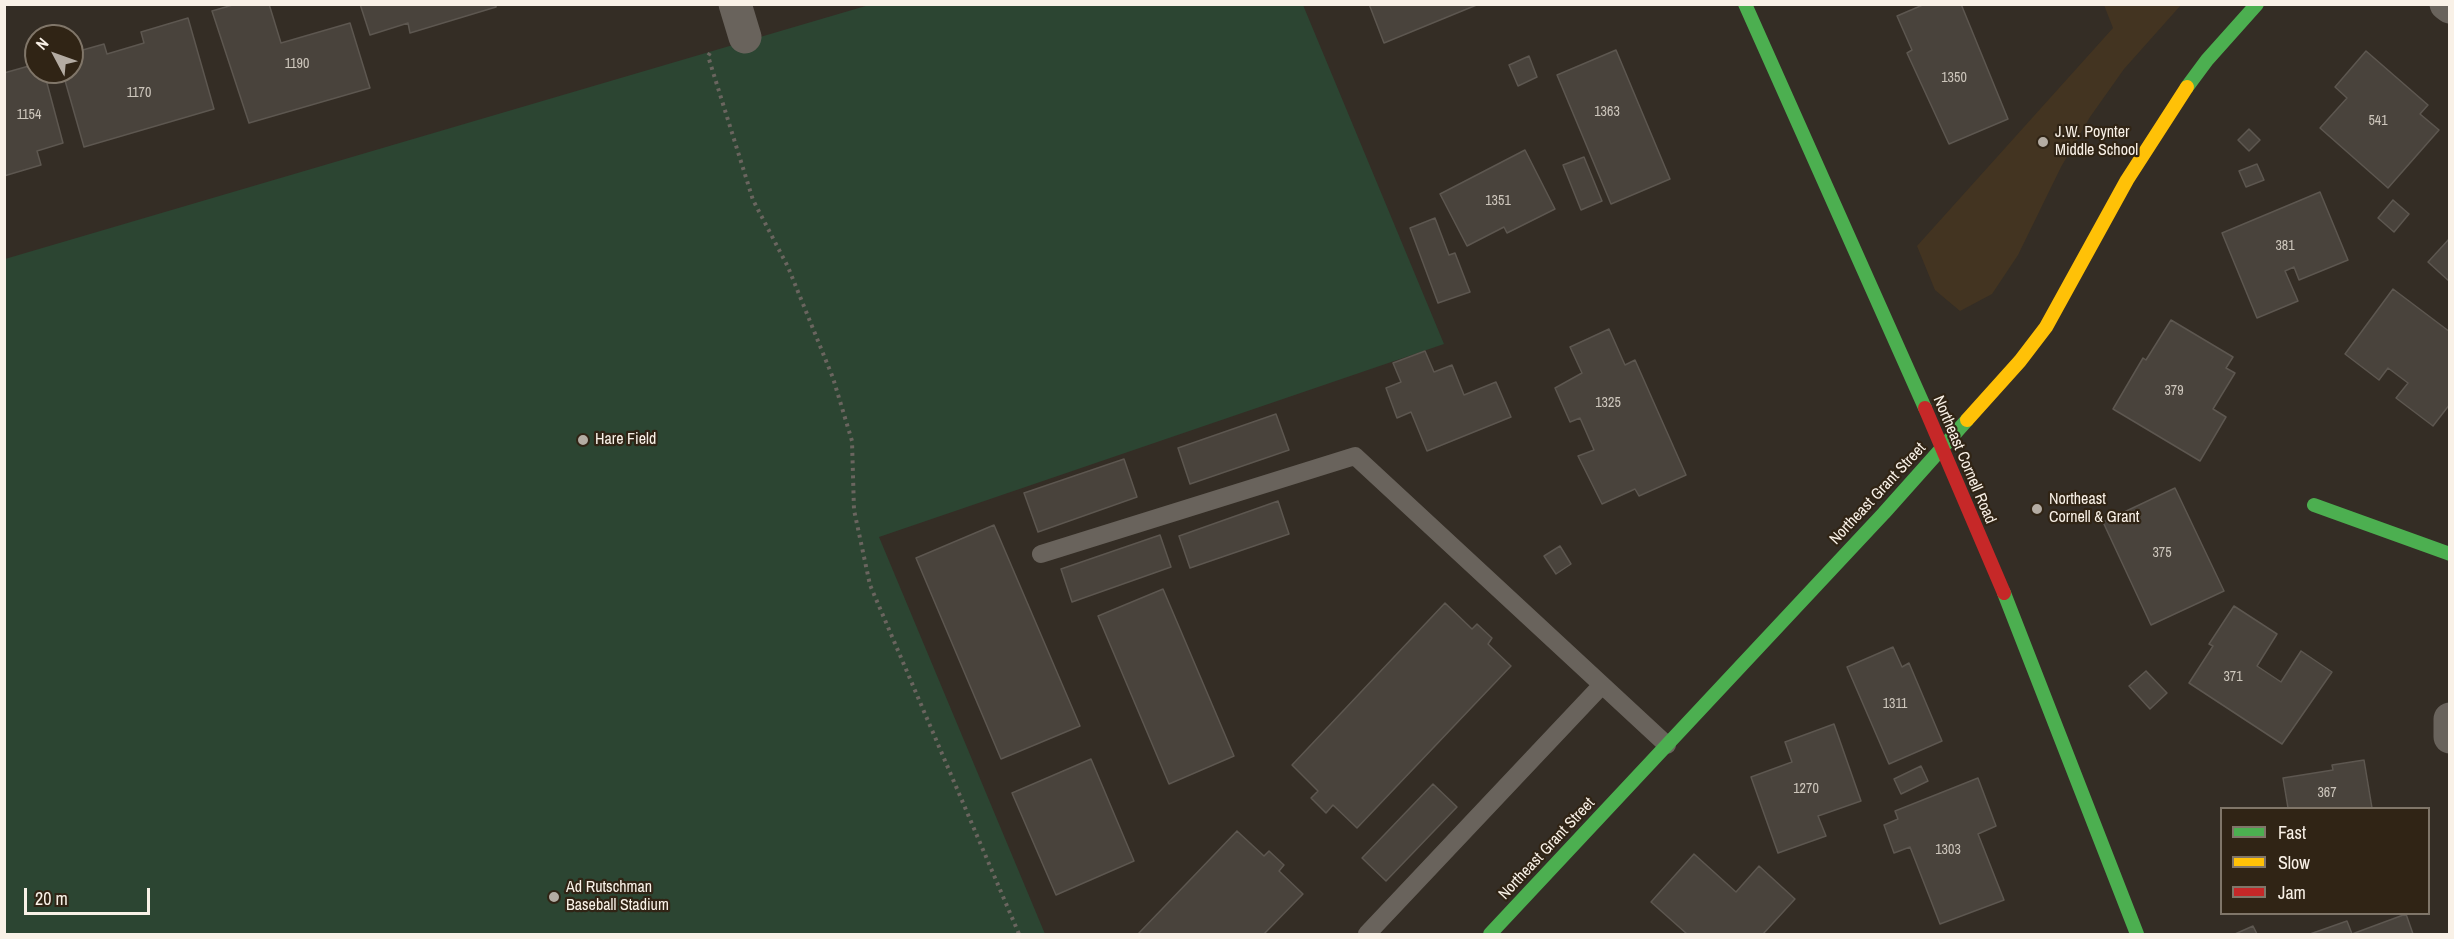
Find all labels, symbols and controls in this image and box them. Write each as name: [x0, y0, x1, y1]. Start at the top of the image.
north arrow: [24, 24, 84, 84]
text: N: [31, 33, 53, 54]
house number: 1190: [285, 56, 309, 72]
house number: 1350: [1941, 70, 1967, 86]
house number: 1170: [127, 85, 151, 101]
house number: 1363: [1594, 104, 1620, 120]
house number: 1154: [17, 107, 41, 123]
house number: 541: [2368, 113, 2388, 129]
place label: J.W. Poynter Middle School: [2055, 123, 2138, 161]
marker: J.W. Poynter Middle School: [2036, 135, 2050, 149]
house number: 1351: [1485, 193, 1511, 209]
house number: 381: [2275, 238, 2295, 254]
house number: 379: [2164, 383, 2184, 399]
street label: Northeast Cornell Road: [1928, 393, 2000, 527]
house number: 1325: [1595, 395, 1621, 411]
place label: Hare Field: [595, 430, 656, 450]
marker: Hare Field: [576, 433, 590, 447]
street label: Northeast Grant Street: [1826, 439, 1930, 549]
place label: Northeast Cornell & Grant: [2049, 490, 2139, 528]
marker: Northeast Cornell & Grant: [2030, 502, 2044, 516]
house number: 375: [2152, 545, 2172, 561]
house number: 371: [2223, 669, 2243, 685]
house number: 1311: [1883, 696, 1907, 712]
house number: 1270: [1793, 781, 1819, 797]
house number: 367: [2317, 785, 2337, 801]
street label: Northeast Grant Street: [1495, 794, 1599, 904]
legend: [2220, 807, 2430, 915]
text: Fast: [2278, 820, 2306, 845]
house number: 1303: [1935, 842, 1961, 858]
text: Slow: [2278, 850, 2310, 875]
scale bar: [27, 876, 153, 914]
place label: Ad Rutschman Baseball Stadium: [566, 878, 669, 916]
text: Jam: [2278, 880, 2306, 905]
text: 20 m: [35, 886, 68, 911]
marker: Ad Rutschman Baseball Stadium: [547, 890, 561, 904]

